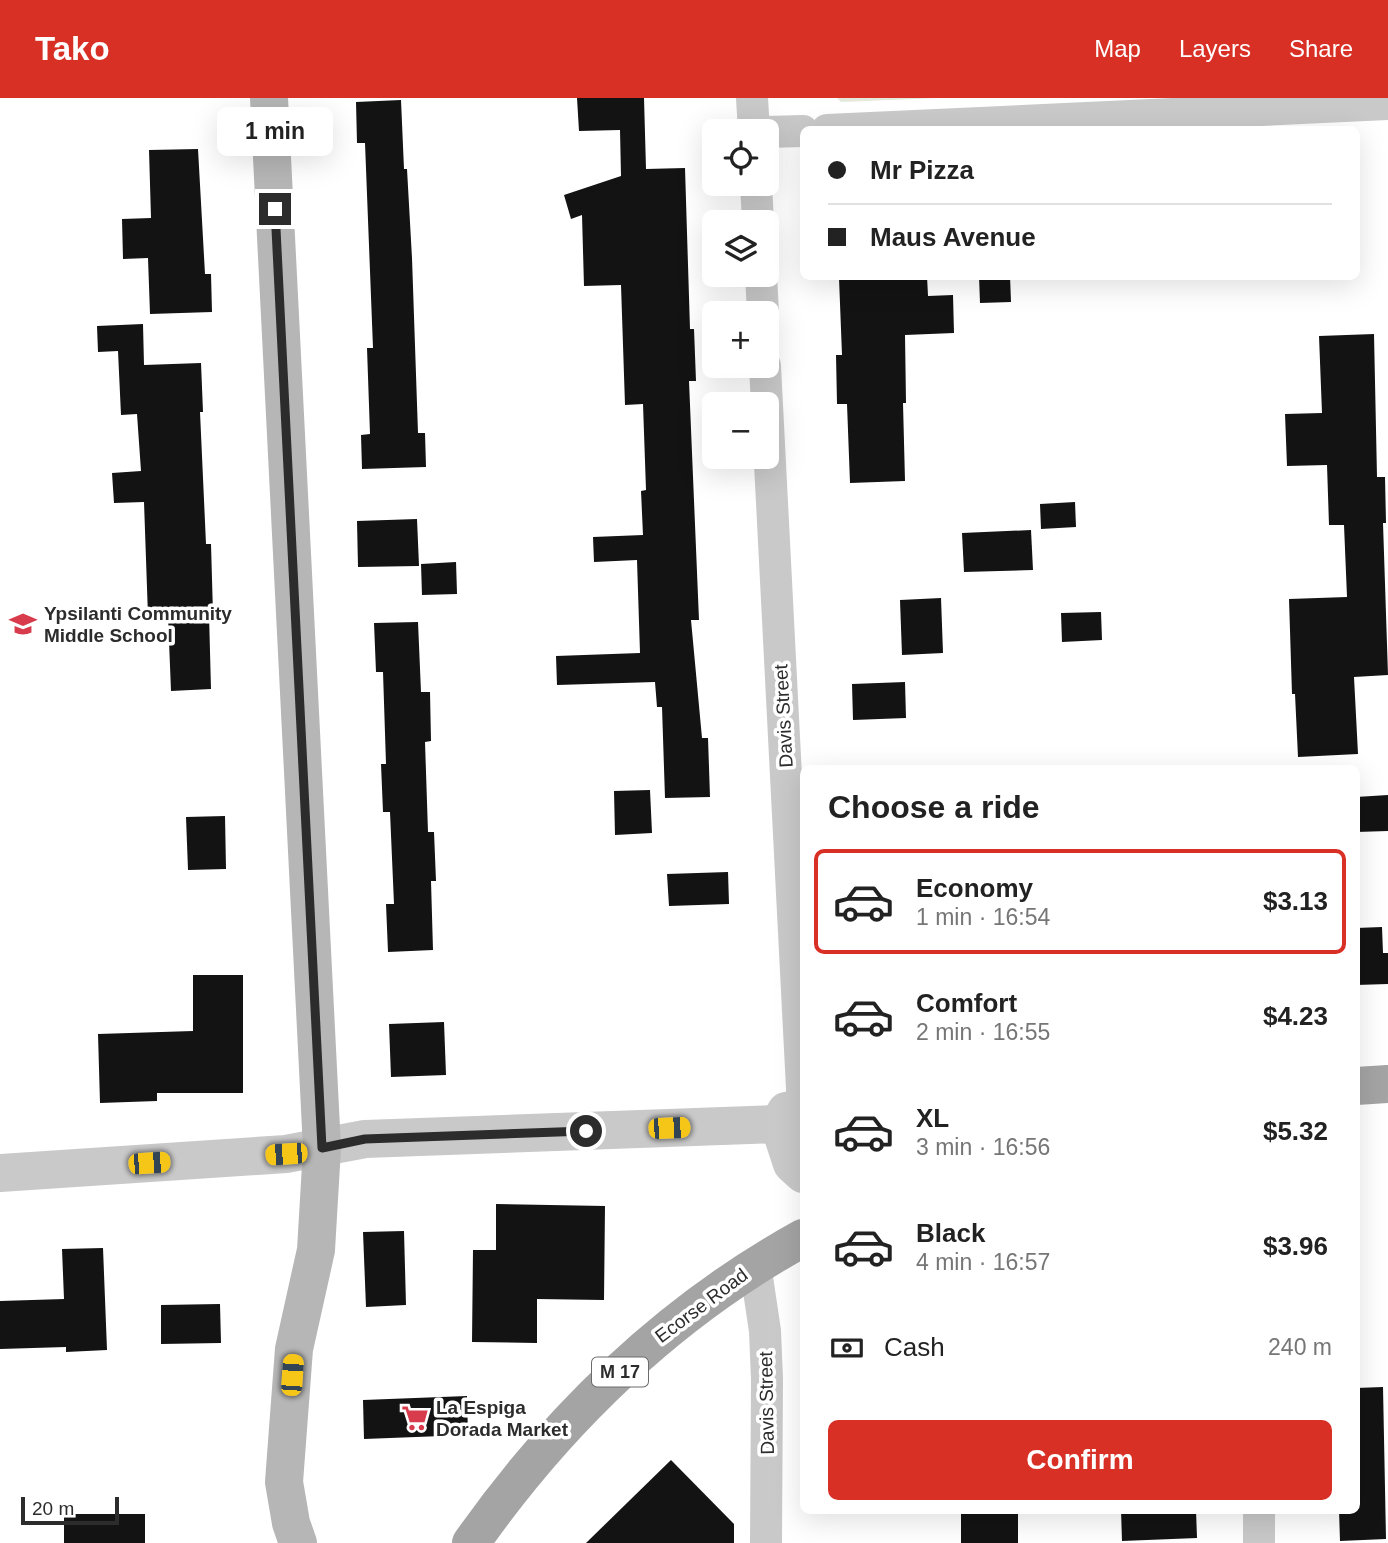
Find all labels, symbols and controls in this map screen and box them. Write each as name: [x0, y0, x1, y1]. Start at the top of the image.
text: Tako: [35, 30, 110, 67]
text: Map: [1094, 35, 1141, 62]
text: Layers: [1179, 35, 1251, 62]
text: Share: [1289, 35, 1353, 62]
callout: 1 min: [217, 108, 333, 156]
text: 1 min: [245, 118, 305, 144]
map controls: [702, 119, 779, 469]
button: locate: [702, 119, 779, 196]
text: Mr Pizza: [870, 155, 974, 185]
route end: [259, 193, 291, 225]
button: layers: [702, 210, 779, 287]
text: Maus Avenue: [870, 222, 1036, 252]
button: +: [702, 301, 779, 378]
button: −: [702, 392, 779, 469]
place label: Ypsilanti Community Middle School: [44, 603, 232, 646]
school or university icon: Ypsilanti Community Middle School: [8, 609, 38, 639]
street label: Davis Street: [770, 663, 797, 768]
text: Choose a ride: [828, 789, 1040, 825]
icon: car: [832, 870, 895, 933]
text: Economy: [916, 873, 1033, 903]
text: $3.13: [1263, 886, 1328, 916]
text: 1 min · 16:54: [916, 904, 1050, 930]
icon: car: [832, 985, 895, 1048]
text: Comfort: [916, 988, 1017, 1018]
text: $4.23: [1263, 1001, 1328, 1031]
text: 2 min · 16:55: [916, 1019, 1050, 1045]
icon: car: [832, 1100, 895, 1163]
text: XL: [916, 1103, 949, 1133]
route start: [570, 1115, 602, 1147]
text: $5.32: [1263, 1116, 1328, 1146]
car: [648, 1117, 691, 1139]
text: 3 min · 16:56: [916, 1134, 1050, 1160]
car: [265, 1142, 308, 1166]
car: [128, 1151, 171, 1175]
icon: car: [832, 1215, 895, 1278]
text: Black: [916, 1218, 985, 1248]
text: $3.96: [1263, 1231, 1328, 1261]
text: 4 min · 16:57: [916, 1249, 1050, 1275]
street label: Ecorse Road: [651, 1264, 751, 1347]
icon: cash: [828, 1329, 866, 1367]
text: Cash: [884, 1332, 945, 1362]
text: 240 m: [1268, 1334, 1332, 1360]
street label: Davis Street: [755, 1350, 778, 1455]
car: [281, 1353, 304, 1397]
road number: M 17: [592, 1358, 648, 1386]
place label: La Espiga Dorada Market: [436, 1397, 569, 1440]
supermarket icon: La Espiga Dorada Market: [400, 1403, 430, 1433]
button: Confirm: [828, 1420, 1332, 1500]
scale bar: [21, 1494, 119, 1526]
text: 20 m: [32, 1498, 74, 1519]

